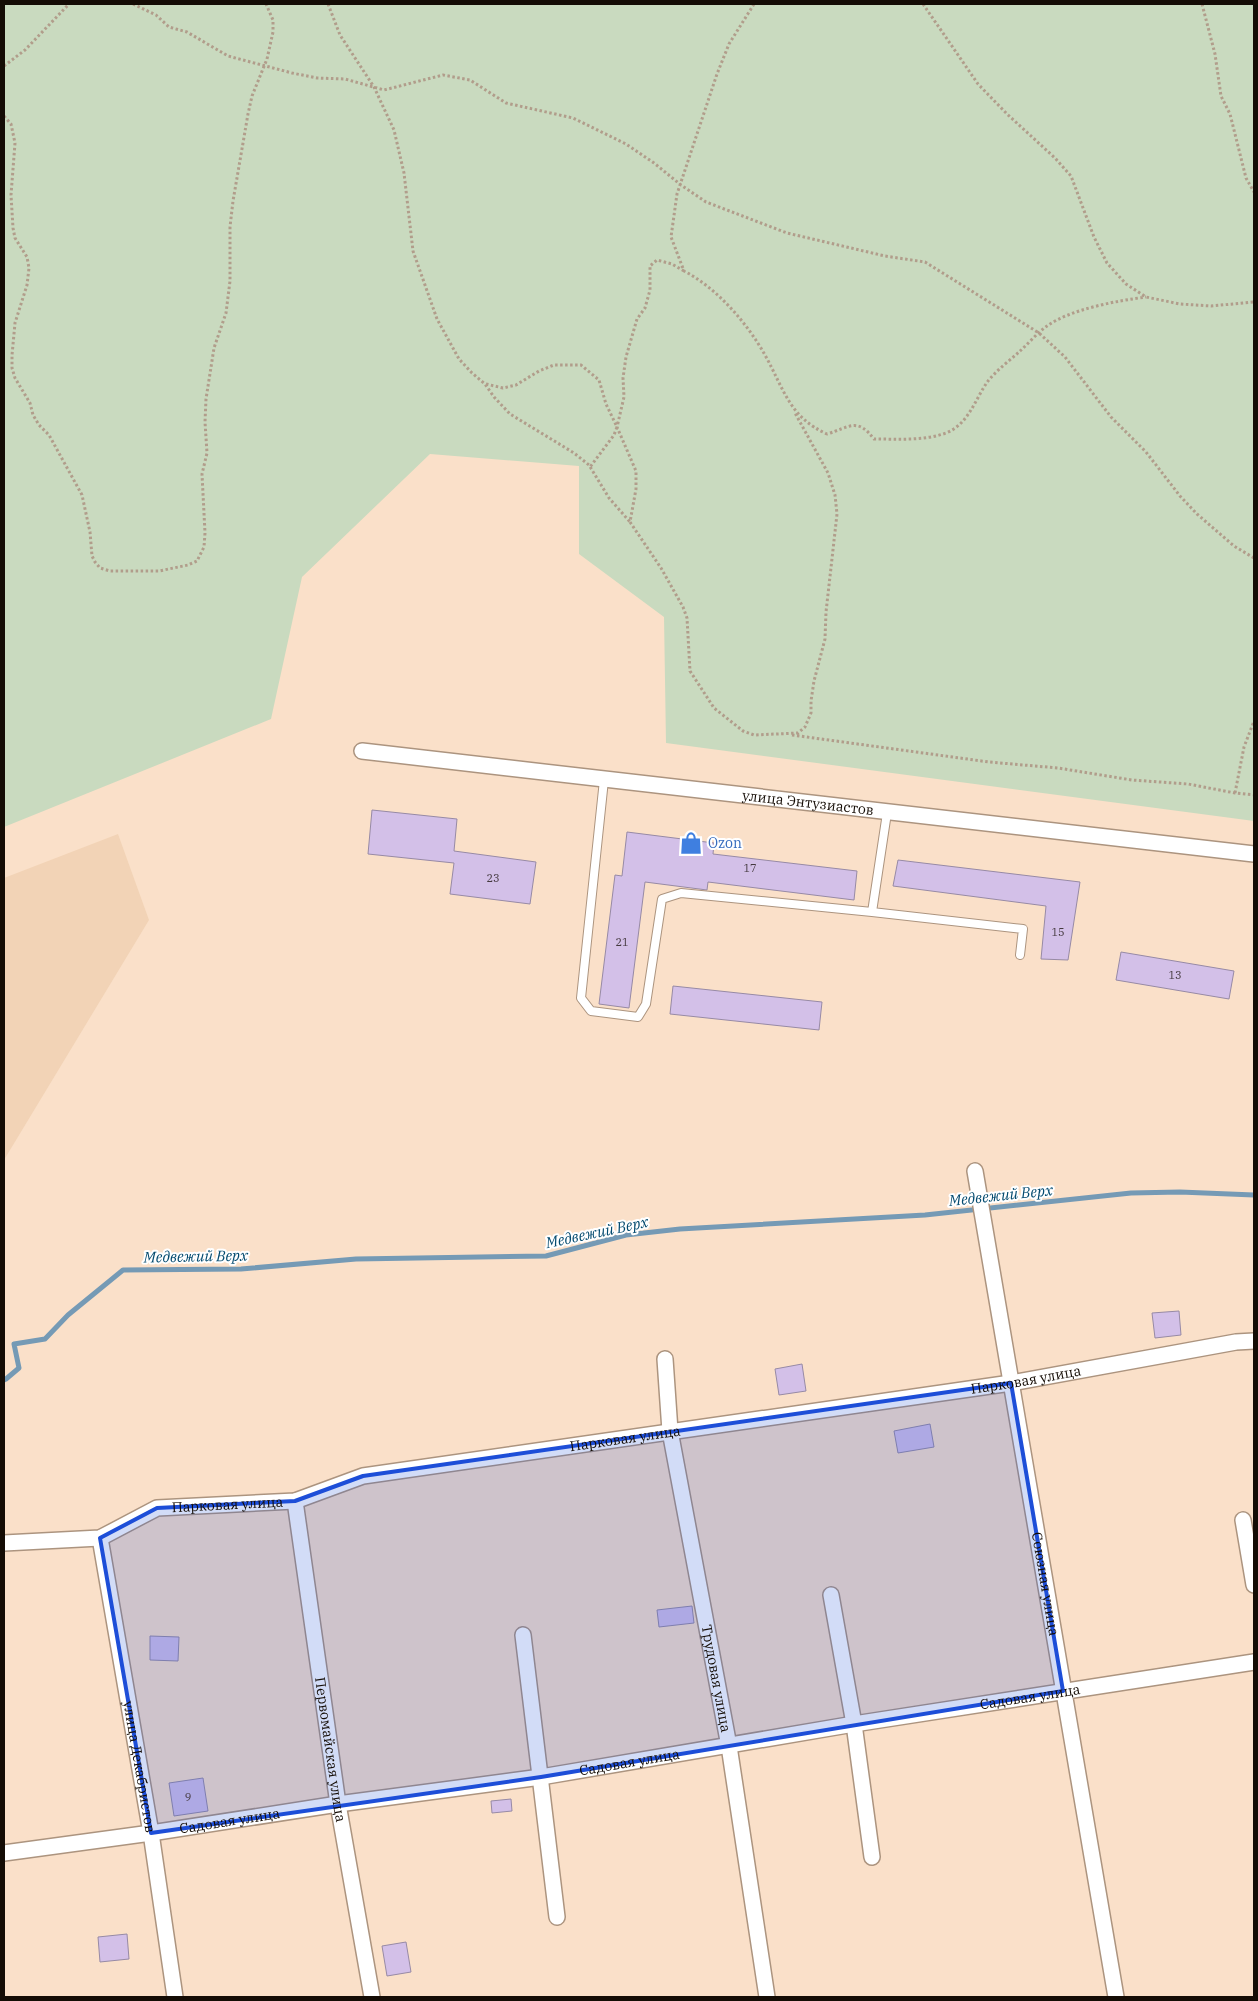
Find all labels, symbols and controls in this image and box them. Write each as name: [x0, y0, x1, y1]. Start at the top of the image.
street label: улица Энтузиастов: [741, 786, 875, 819]
shop icon: Ozon: [678, 830, 704, 856]
place label: Ozon: [708, 834, 742, 852]
house number: 17: [743, 861, 757, 875]
house number: 23: [486, 871, 500, 885]
house number: 15: [1051, 925, 1065, 939]
house number: 21: [615, 935, 629, 949]
house number: 13: [1168, 968, 1182, 982]
water label: Медвежий Верх: [947, 1180, 1054, 1210]
water label: Медвежий Верх: [543, 1212, 651, 1252]
water label: Медвежий Верх: [143, 1246, 249, 1266]
street label: Парковая улица: [970, 1361, 1083, 1398]
street label: Парковая улица: [569, 1421, 682, 1455]
street label: Парковая улица: [171, 1493, 284, 1516]
street label: Союзная улица: [1028, 1531, 1063, 1638]
street label: Трудовая улица: [697, 1623, 735, 1734]
street label: Первомайская улица: [311, 1676, 350, 1824]
street label: Садовая улица: [979, 1680, 1082, 1713]
street label: улица Декабристов: [119, 1699, 160, 1834]
street label: Садовая улица: [578, 1745, 681, 1779]
house number: 9: [185, 1790, 191, 1804]
street label: Садовая улица: [178, 1804, 282, 1837]

